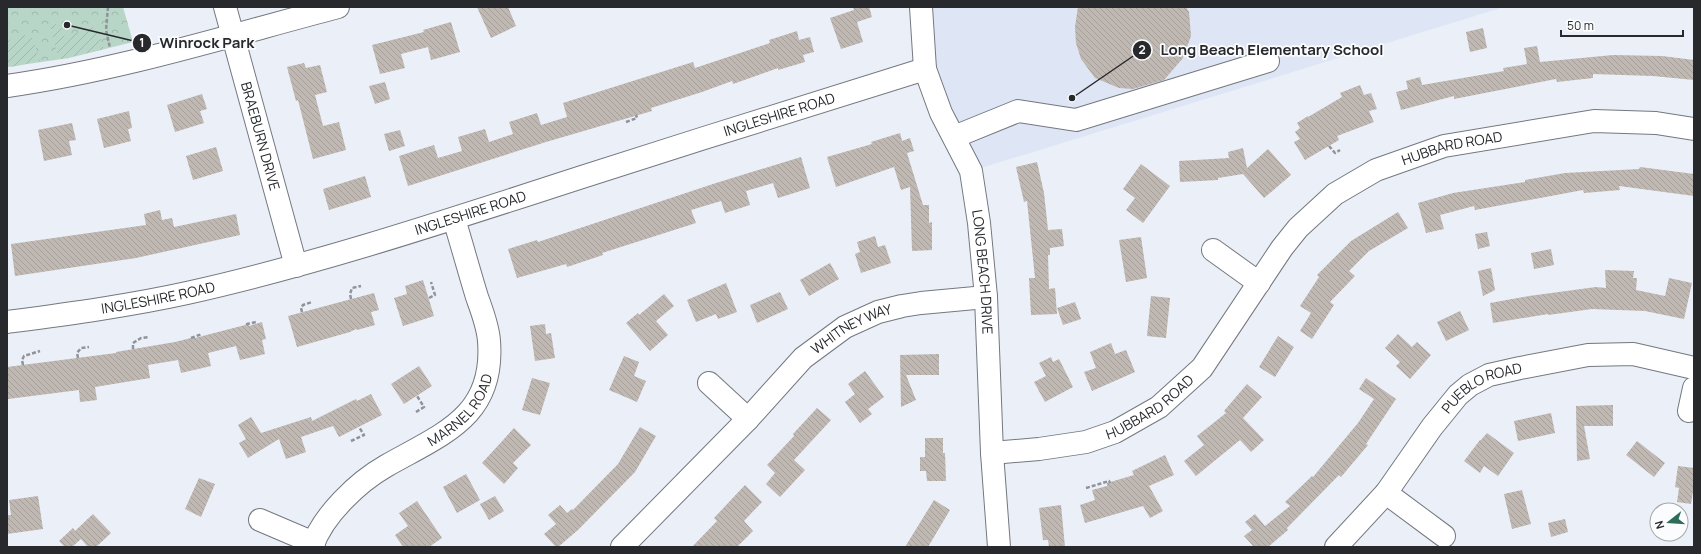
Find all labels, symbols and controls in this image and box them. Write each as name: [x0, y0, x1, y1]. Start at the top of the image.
scale bar: [1561, 12, 1683, 38]
text: 50 m: [1567, 17, 1594, 34]
callout: Winrock Park: [132, 29, 262, 56]
text: Winrock Park: [160, 32, 255, 53]
text: 1: [139, 34, 145, 51]
callout: Long Beach Elementary School: [1132, 36, 1391, 63]
text: Long Beach Elementary School: [1160, 39, 1384, 60]
text: 2: [1138, 41, 1146, 58]
street label: BRAEBURN DRIVE: [237, 80, 285, 193]
street label: INGLESHIRE ROAD: [721, 88, 837, 140]
street label: HUBBARD ROAD: [1399, 126, 1504, 169]
street label: INGLESHIRE ROAD: [412, 186, 528, 239]
street label: LONG BEACH DRIVE: [968, 208, 997, 335]
street label: INGLESHIRE ROAD: [100, 277, 217, 318]
street label: WHITNEY WAY: [807, 299, 894, 358]
street label: PUEBLO ROAD: [1437, 358, 1524, 417]
street label: HUBBARD ROAD: [1103, 370, 1197, 443]
street label: MARNEL ROAD: [424, 372, 496, 450]
north arrow: [1649, 502, 1689, 542]
text: N: [1651, 519, 1667, 531]

